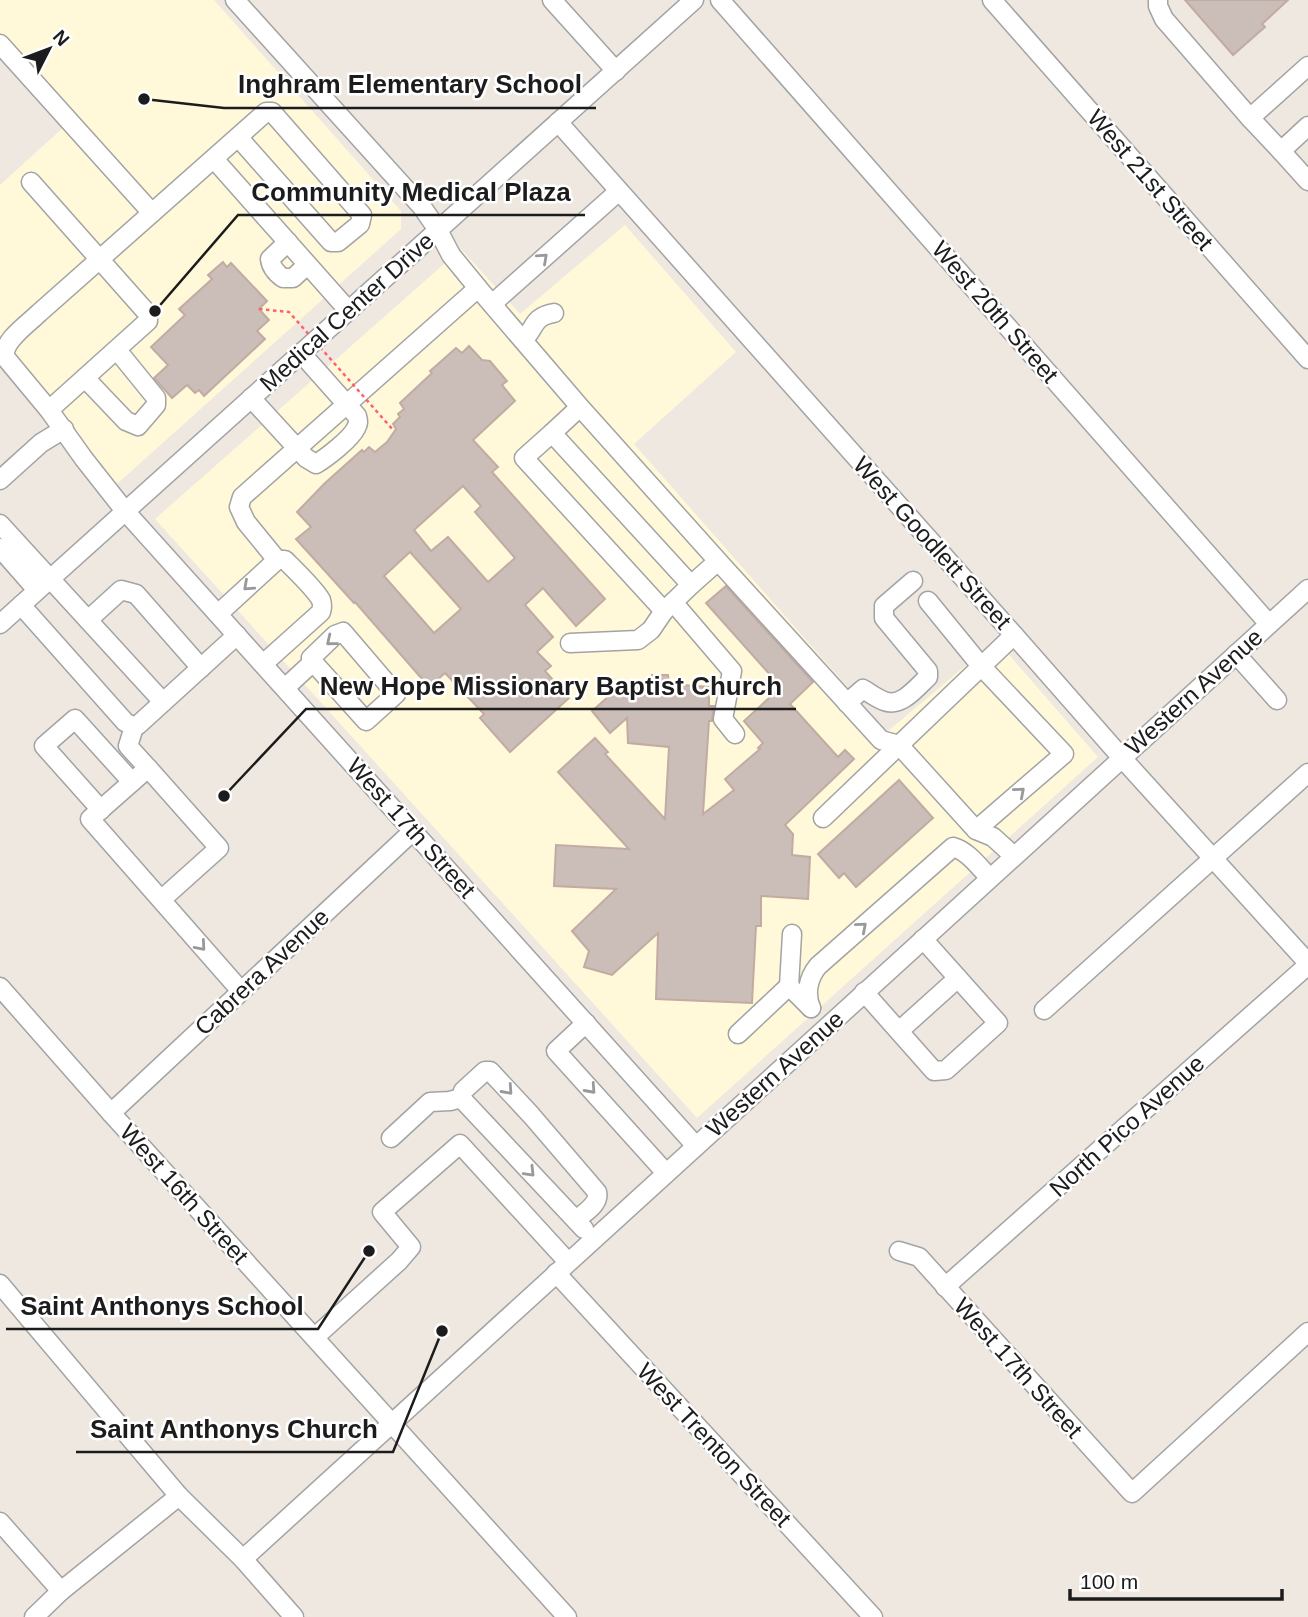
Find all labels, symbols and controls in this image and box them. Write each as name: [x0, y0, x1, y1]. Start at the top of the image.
north arrow: [14, 14, 84, 84]
text: N: [49, 26, 74, 50]
callout: Inghram Elementary School: [224, 61, 596, 108]
text: Inghram Elementary School: [238, 69, 582, 99]
street label: West 21st Street: [1082, 104, 1219, 256]
callout: Community Medical Plaza: [238, 168, 585, 215]
text: Community Medical Plaza: [251, 177, 571, 207]
street label: Medical Center Drive: [254, 227, 439, 397]
street label: West 20th Street: [927, 236, 1064, 388]
one-way arrow: [535, 254, 548, 267]
street label: West Goodlett Street: [848, 451, 1017, 635]
one-way arrow: [243, 578, 256, 591]
street label: Western Avenue: [1120, 623, 1268, 760]
one-way arrow: [326, 632, 339, 645]
callout: New Hope Missionary Baptist Church: [306, 662, 796, 709]
text: New Hope Missionary Baptist Church: [320, 671, 782, 701]
street label: West 17th Street: [342, 752, 481, 903]
one-way arrow: [1012, 788, 1025, 800]
street label: Cabrera Avenue: [189, 903, 334, 1041]
one-way arrow: [854, 923, 867, 935]
one-way arrow: [193, 937, 205, 950]
street label: Western Avenue: [701, 1005, 849, 1142]
street label: North Pico Avenue: [1044, 1049, 1209, 1202]
one-way arrow: [582, 1081, 595, 1094]
one-way arrow: [500, 1082, 512, 1095]
street label: West 16th Street: [115, 1118, 254, 1269]
one-way arrow: [522, 1164, 535, 1177]
callout: Saint Anthonys School: [6, 1282, 318, 1329]
text: Saint Anthonys School: [20, 1291, 304, 1321]
street label: West 17th Street: [949, 1292, 1088, 1443]
street label: West Trenton Street: [632, 1358, 797, 1532]
callout: Saint Anthonys Church: [76, 1405, 393, 1452]
text: Saint Anthonys Church: [90, 1414, 378, 1444]
scale bar: [1070, 1558, 1282, 1602]
text: 100 m: [1080, 1570, 1138, 1593]

